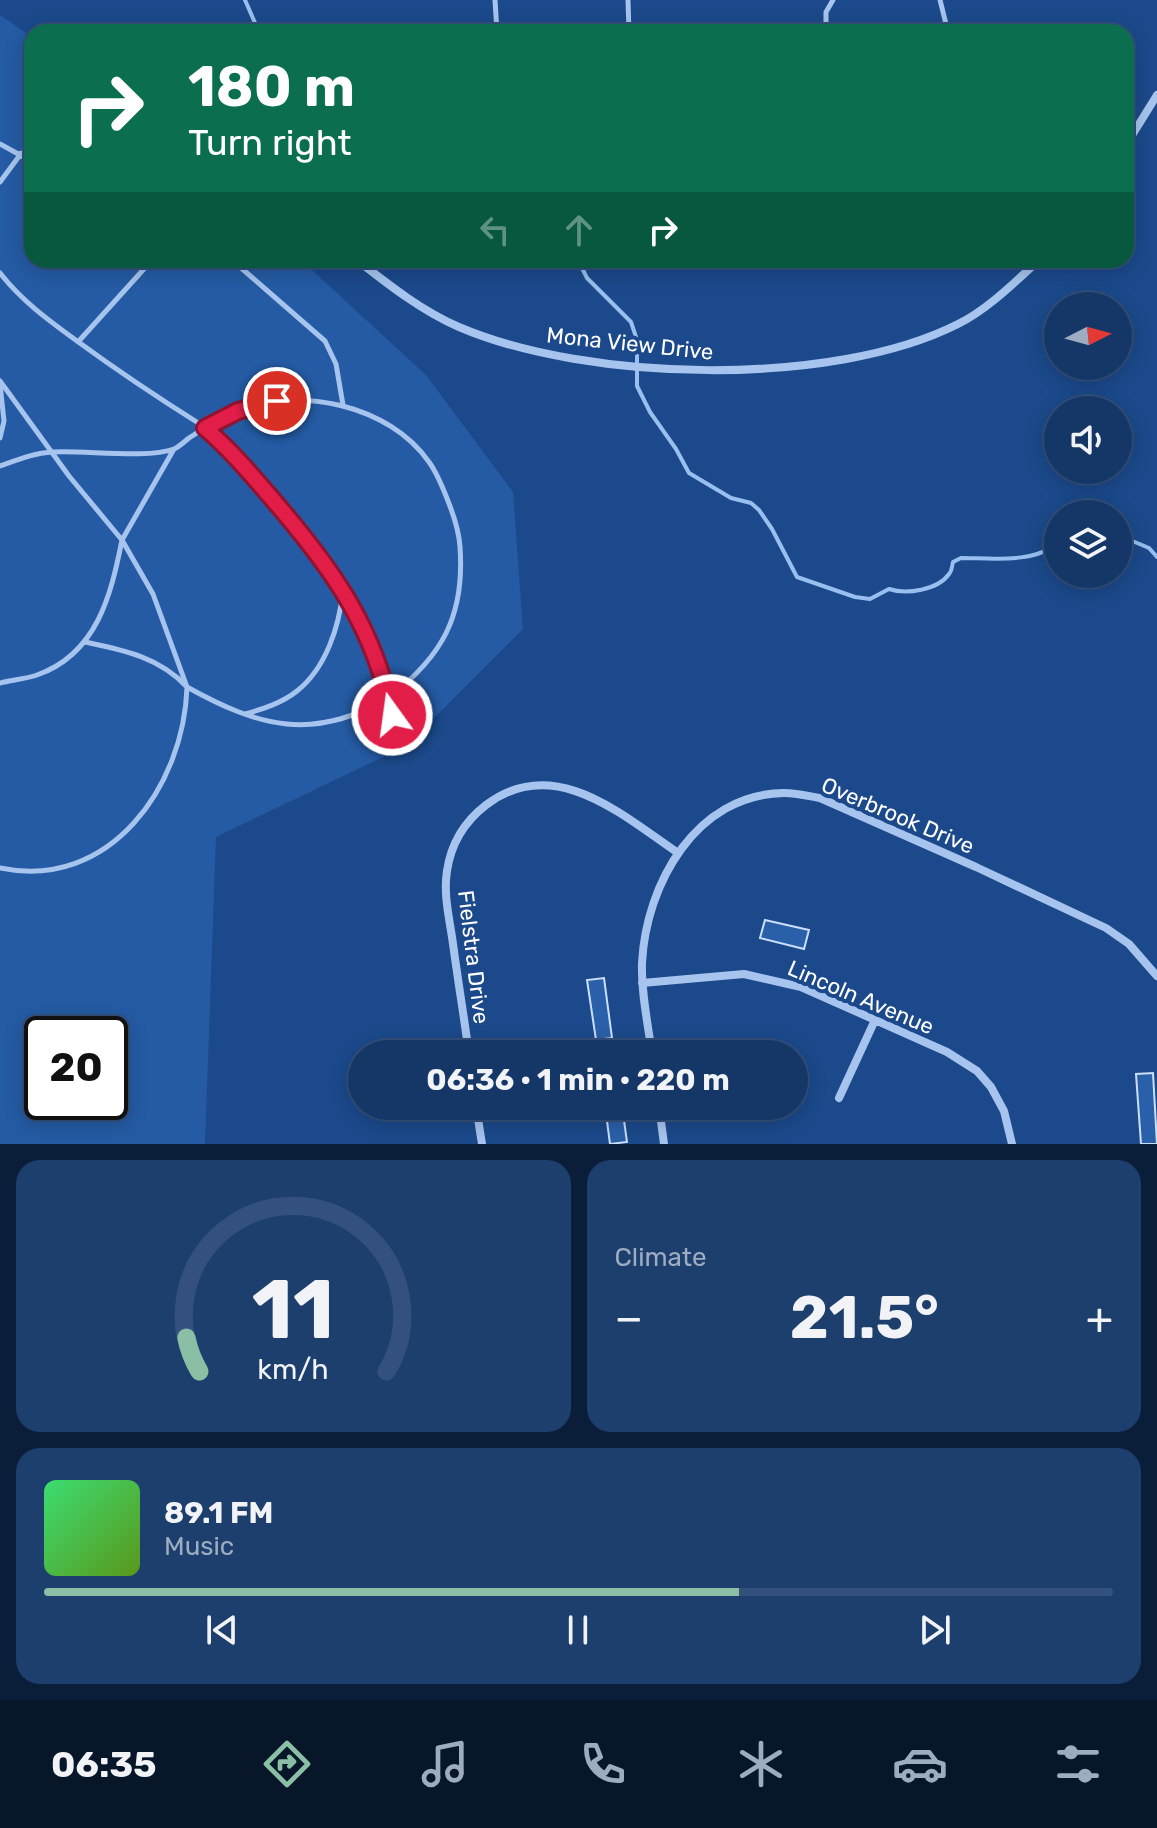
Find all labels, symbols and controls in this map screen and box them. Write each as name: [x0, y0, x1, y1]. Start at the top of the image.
text: 180 m: [188, 54, 355, 120]
icon: right: [56, 56, 160, 160]
text: Turn right: [188, 121, 352, 164]
icon: left: [473, 208, 517, 252]
icon: ahead: [557, 208, 601, 252]
icon: right: [641, 208, 685, 252]
north arrow: [1044, 292, 1132, 380]
map controls: [1044, 292, 1132, 588]
street label: Mona View Drive: [545, 321, 715, 366]
pin: [243, 367, 311, 435]
icon: arrive: [255, 379, 299, 423]
button: sound: [1044, 396, 1132, 484]
button: layers: [1044, 500, 1132, 588]
position arrow: [350, 673, 434, 757]
street label: Overbrook Drive: [817, 771, 978, 860]
street label: Fielstra Drive: [452, 889, 495, 1025]
street label: Lincoln Avenue: [784, 954, 938, 1040]
speed limit sign: 20: [24, 1016, 128, 1120]
text: 06:36 · 1 min · 220 m: [426, 1062, 730, 1098]
text: Climate: [615, 1242, 707, 1273]
text: 11: [252, 1260, 335, 1359]
text: 21.5°: [790, 1282, 939, 1353]
text: −: [615, 1292, 643, 1344]
text: +: [1086, 1292, 1113, 1344]
text: km/h: [258, 1352, 329, 1386]
text: 89.1 FM: [164, 1495, 273, 1531]
text: Music: [164, 1531, 234, 1562]
icon: previous: [200, 1608, 244, 1652]
icon: pause: [556, 1608, 600, 1652]
icon: next: [913, 1608, 957, 1652]
icon: directions: [259, 1736, 315, 1792]
icon: music: [417, 1736, 473, 1792]
icon: phone: [575, 1736, 631, 1792]
icon: climate: [733, 1736, 789, 1792]
icon: car: [892, 1736, 948, 1792]
icon: filters: [1050, 1736, 1106, 1792]
text: 06:35: [51, 1743, 157, 1786]

